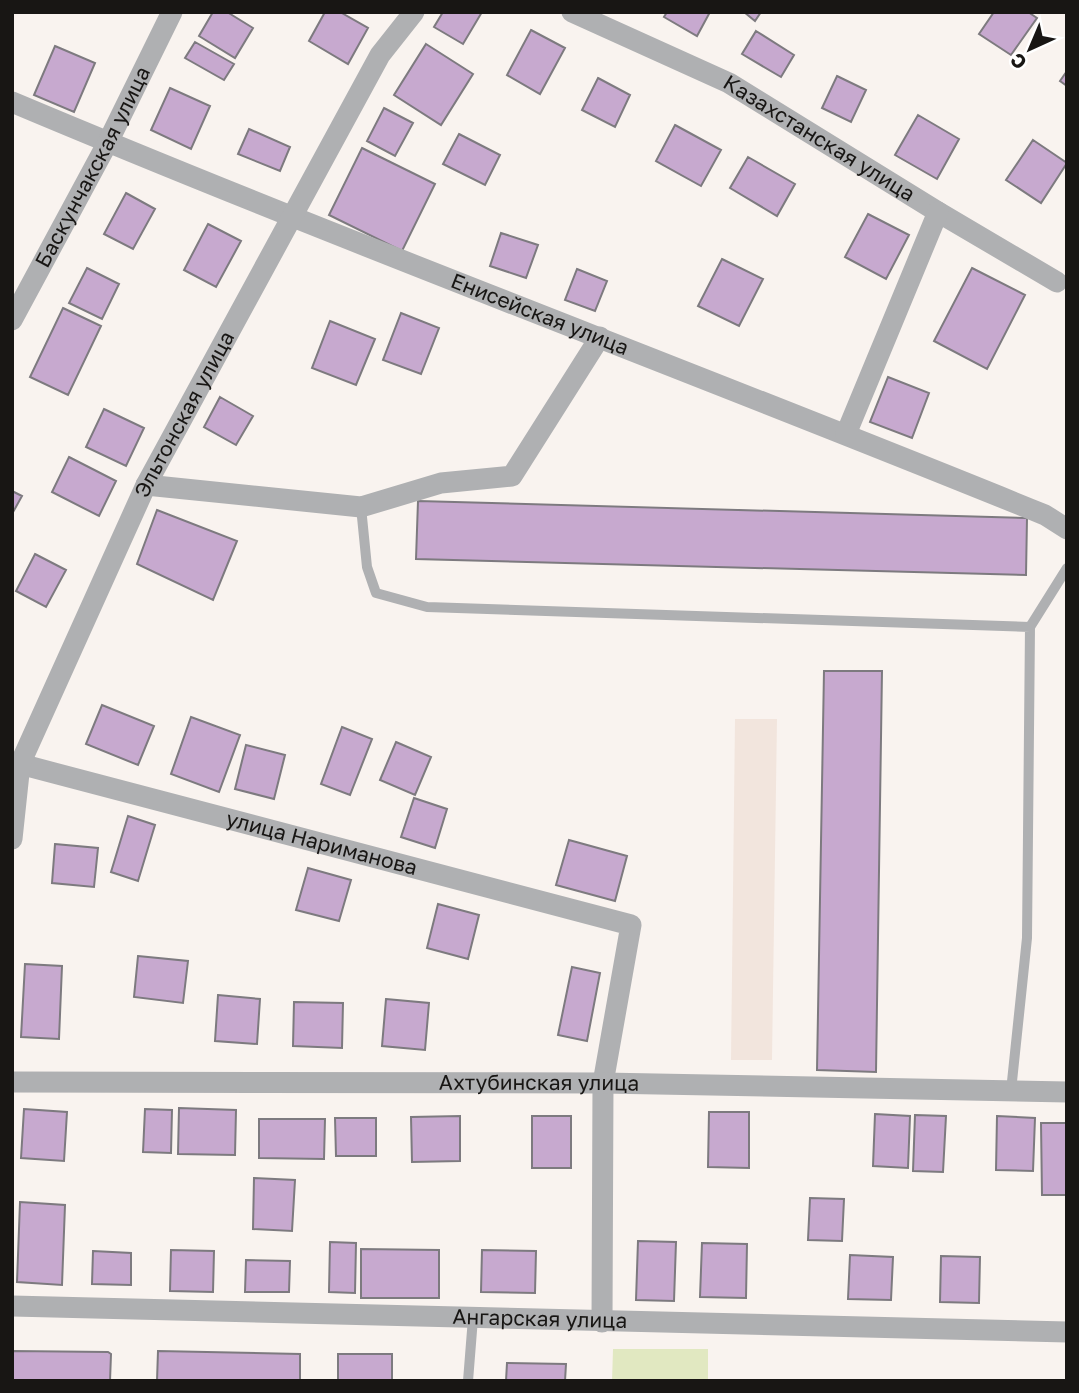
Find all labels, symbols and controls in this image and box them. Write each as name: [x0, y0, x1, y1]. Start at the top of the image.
north arrow: [995, 14, 1065, 84]
text: С: [1005, 49, 1031, 75]
street label: Баскунчакская улица: [29, 62, 155, 272]
street label: Казахстанская улица: [719, 69, 920, 207]
street label: Енисейская улица: [447, 267, 633, 360]
street label: Эльтонская улица: [128, 326, 239, 501]
street label: улица Нариманова: [224, 805, 420, 880]
street label: Ахтубинская улица: [439, 1069, 640, 1096]
street label: Ангарская улица: [452, 1303, 628, 1333]

